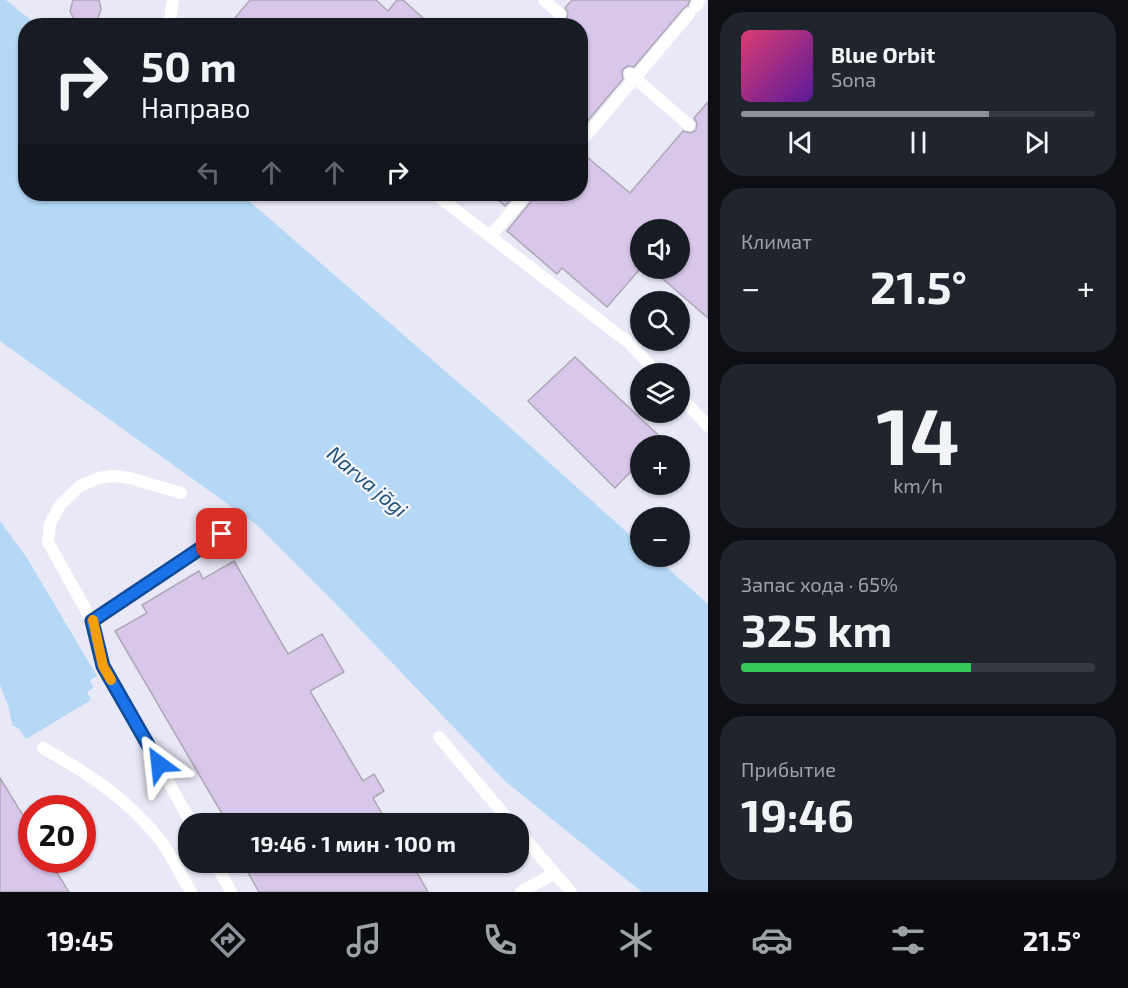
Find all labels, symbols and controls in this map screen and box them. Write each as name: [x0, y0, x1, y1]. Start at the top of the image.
text: 50 m: [141, 40, 237, 90]
text: Blue Orbit: [831, 41, 935, 67]
icon: right: [42, 42, 120, 120]
text: Sona: [831, 67, 876, 91]
text: Направо: [141, 91, 250, 123]
icon: previous: [784, 126, 817, 159]
icon: pause: [902, 126, 935, 159]
icon: next: [1020, 126, 1053, 159]
icon: left: [192, 156, 225, 189]
icon: ahead: [255, 156, 288, 189]
icon: ahead: [318, 156, 351, 189]
icon: right: [381, 156, 414, 189]
map controls: [630, 219, 690, 567]
button: sound: [630, 219, 690, 279]
text: Климат: [741, 229, 812, 253]
text: 21.5°: [870, 259, 967, 313]
text: −: [741, 267, 760, 307]
text: +: [1077, 267, 1095, 307]
button: search: [630, 291, 690, 351]
button: layers: [630, 363, 690, 423]
text: 14: [876, 387, 960, 481]
button: +: [630, 435, 690, 495]
water label: Narva jõgi: [322, 440, 413, 522]
text: km/h: [893, 473, 943, 497]
button: −: [630, 507, 690, 567]
pin: [196, 508, 247, 559]
icon: arrive: [205, 517, 238, 550]
text: Запас хода · 65%: [741, 572, 898, 596]
text: 325 km: [741, 602, 892, 656]
position arrow: [127, 732, 191, 796]
text: Прибытие: [741, 757, 836, 781]
text: 19:46: [741, 787, 854, 841]
speed limit sign: 20: [18, 795, 96, 873]
text: 19:46 · 1 мин · 100 m: [251, 830, 456, 856]
icon: directions: [207, 919, 249, 961]
icon: music: [343, 919, 385, 961]
icon: phone: [479, 919, 521, 961]
icon: climate: [615, 919, 657, 961]
icon: car: [751, 919, 793, 961]
icon: filters: [887, 919, 929, 961]
text: 19:45: [47, 924, 114, 956]
text: 21.5°: [1023, 924, 1081, 956]

